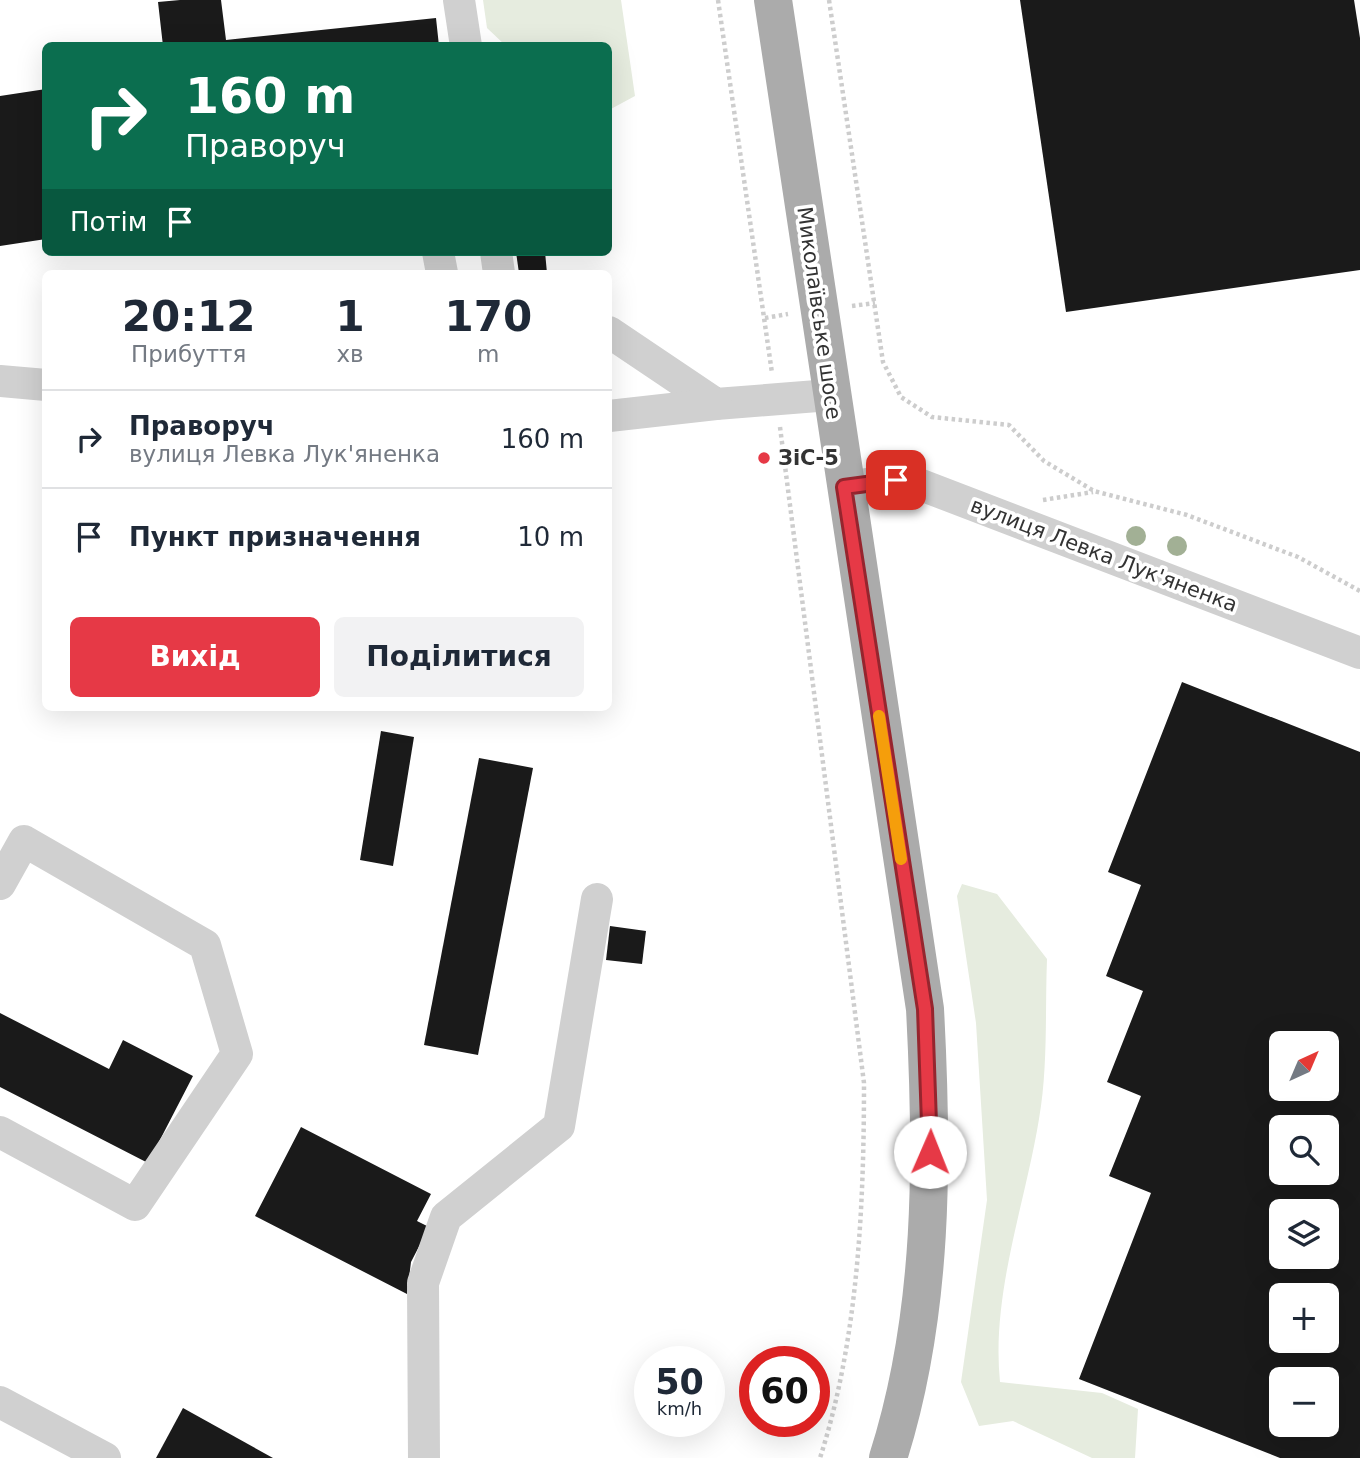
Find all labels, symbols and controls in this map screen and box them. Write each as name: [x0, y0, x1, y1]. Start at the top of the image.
text: 160 m: [185, 68, 355, 125]
icon: right: [70, 70, 161, 161]
text: Праворуч: [185, 127, 346, 165]
icon: arrive: [161, 203, 199, 241]
street label: Миколаївське шосе: [792, 205, 846, 421]
text: Потім: [70, 207, 147, 237]
text: 20:12: [122, 292, 256, 341]
text: 1: [335, 292, 365, 341]
text: 170: [444, 292, 532, 341]
text: Прибуття: [131, 341, 246, 367]
text: хв: [336, 341, 364, 367]
text: m: [477, 341, 500, 367]
text: Праворуч: [129, 411, 275, 441]
icon: right: [70, 420, 108, 458]
text: 160 m: [501, 424, 584, 454]
text: вулиця Левка Лук'яненка: [129, 441, 440, 467]
place label: ЗіС-5: [778, 446, 839, 470]
marker: ЗіС-5: [756, 450, 772, 466]
pin: [866, 450, 926, 510]
icon: arrive: [877, 461, 915, 499]
street label: вулиця Левка Лук'яненка: [967, 493, 1241, 617]
icon: arrive: [70, 518, 108, 556]
text: Пункт призначення: [129, 522, 421, 552]
text: 10 m: [517, 522, 584, 552]
button: Вихід: [70, 617, 320, 697]
button: Поділитися: [334, 617, 584, 697]
north arrow: [1269, 1031, 1339, 1101]
map controls: [1269, 1031, 1339, 1437]
position arrow: [893, 1115, 967, 1189]
button: search: [1269, 1115, 1339, 1185]
button: layers: [1269, 1199, 1339, 1269]
button: +: [1269, 1283, 1339, 1353]
speed limit sign: 60: [739, 1346, 830, 1437]
text: 50: [655, 1362, 704, 1402]
button: −: [1269, 1367, 1339, 1437]
text: km/h: [657, 1398, 702, 1419]

